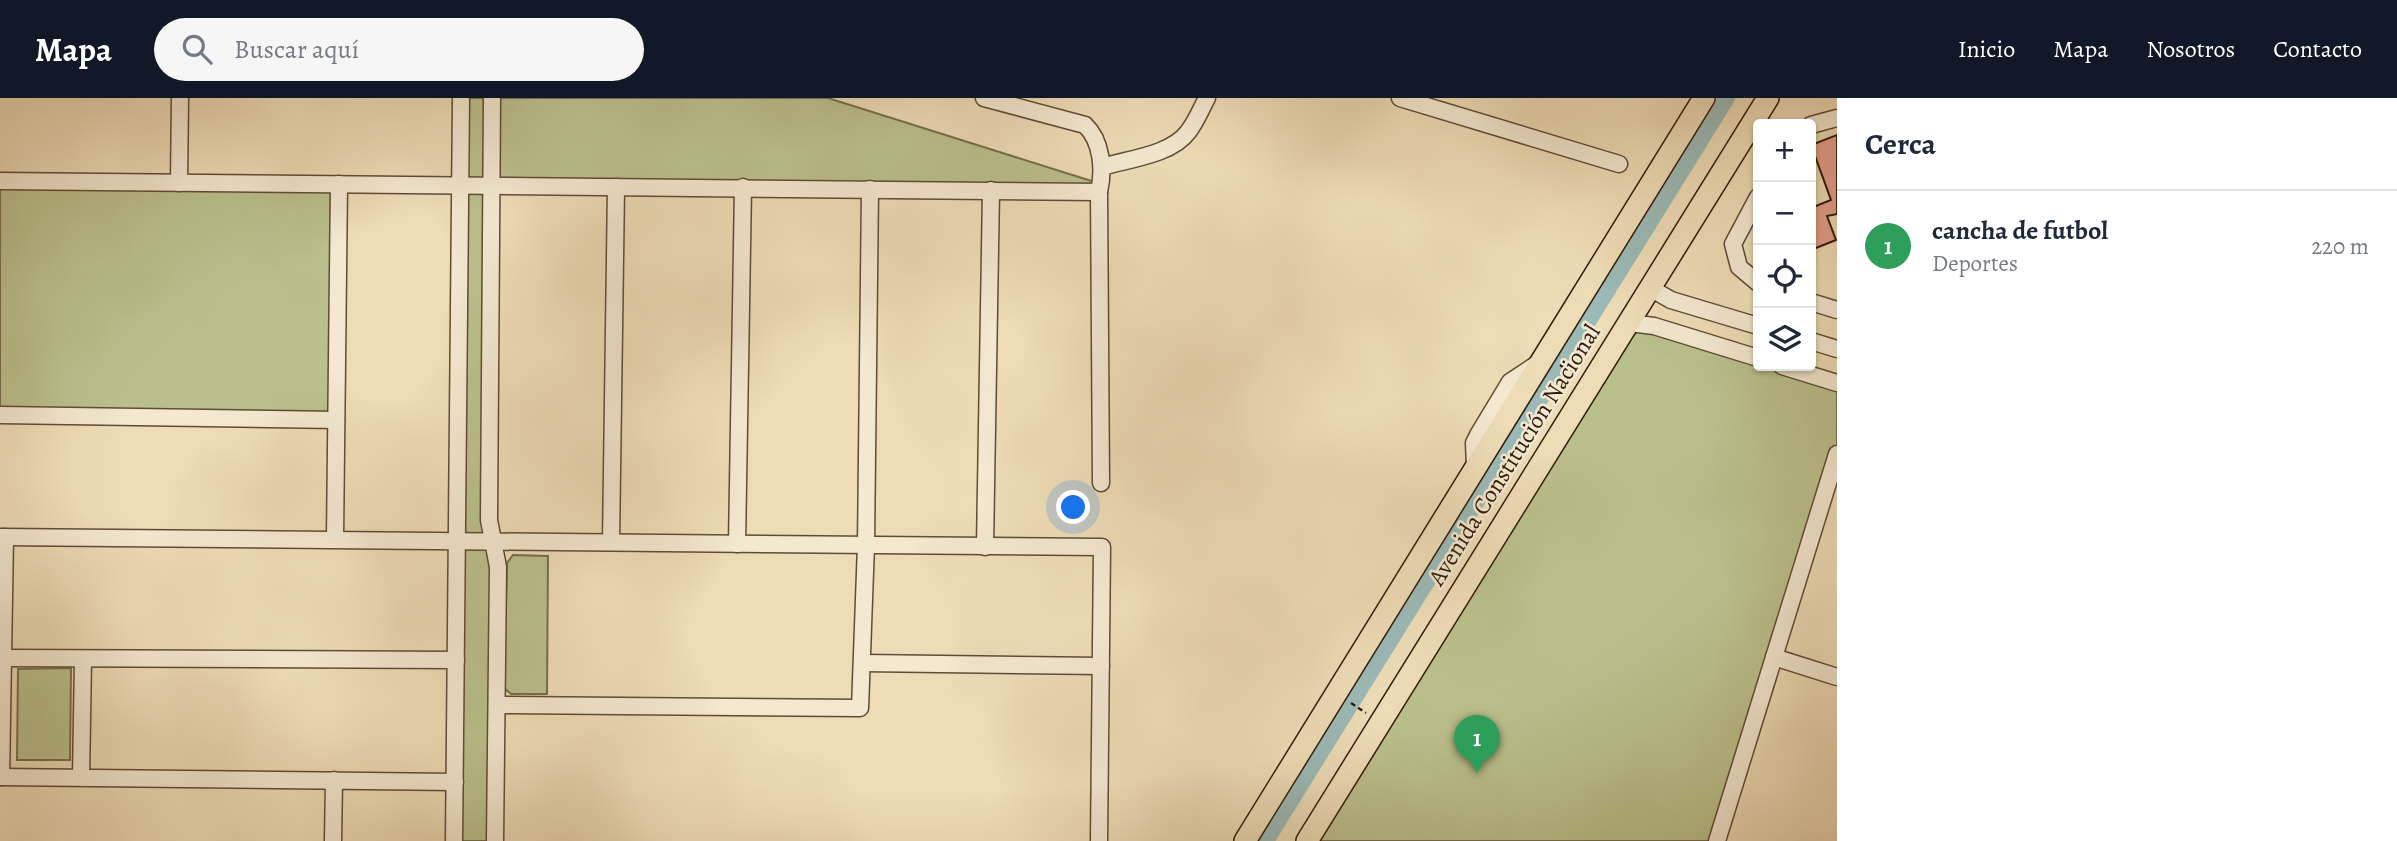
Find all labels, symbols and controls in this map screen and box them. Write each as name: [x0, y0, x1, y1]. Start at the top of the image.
search box: [154, 18, 644, 81]
text: Mapa: [35, 27, 112, 72]
icon: search: [178, 30, 216, 68]
text: Buscar aquí: [234, 32, 359, 67]
text: Inicio: [1958, 33, 2015, 65]
text: Mapa: [2053, 33, 2108, 65]
text: Nosotros: [2146, 33, 2235, 65]
text: Contacto: [2273, 33, 2362, 65]
map controls: [1753, 119, 1816, 371]
button: +: [1753, 119, 1816, 182]
text: Cerca: [1865, 124, 1936, 164]
button: −: [1753, 182, 1816, 245]
text: cancha de futbol: [1932, 213, 2108, 248]
text: 1: [1884, 231, 1892, 262]
text: 220 m: [2311, 231, 2369, 262]
button: locate: [1753, 245, 1816, 308]
text: Deportes: [1932, 248, 2018, 279]
button: layers: [1753, 308, 1816, 371]
street label: Avenida Constitución Nacional: [1420, 318, 1608, 592]
your location: [1056, 490, 1090, 524]
pin: 1: [1454, 715, 1500, 773]

